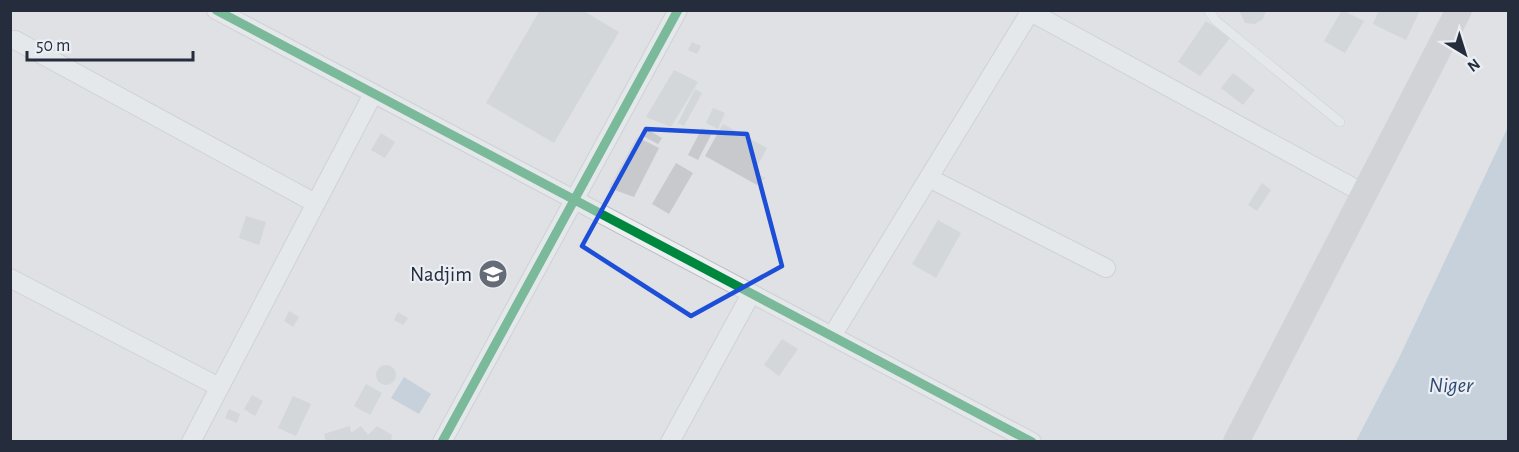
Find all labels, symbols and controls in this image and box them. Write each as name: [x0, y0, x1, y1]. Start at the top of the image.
scale bar: [27, 24, 194, 62]
north arrow: [1435, 24, 1495, 84]
text: 50 m: [36, 37, 70, 55]
text: N: [1464, 55, 1483, 75]
school or university icon: Nadjim: [477, 258, 509, 290]
place label: Nadjim: [410, 264, 472, 285]
water label: Niger: [1429, 374, 1474, 396]

